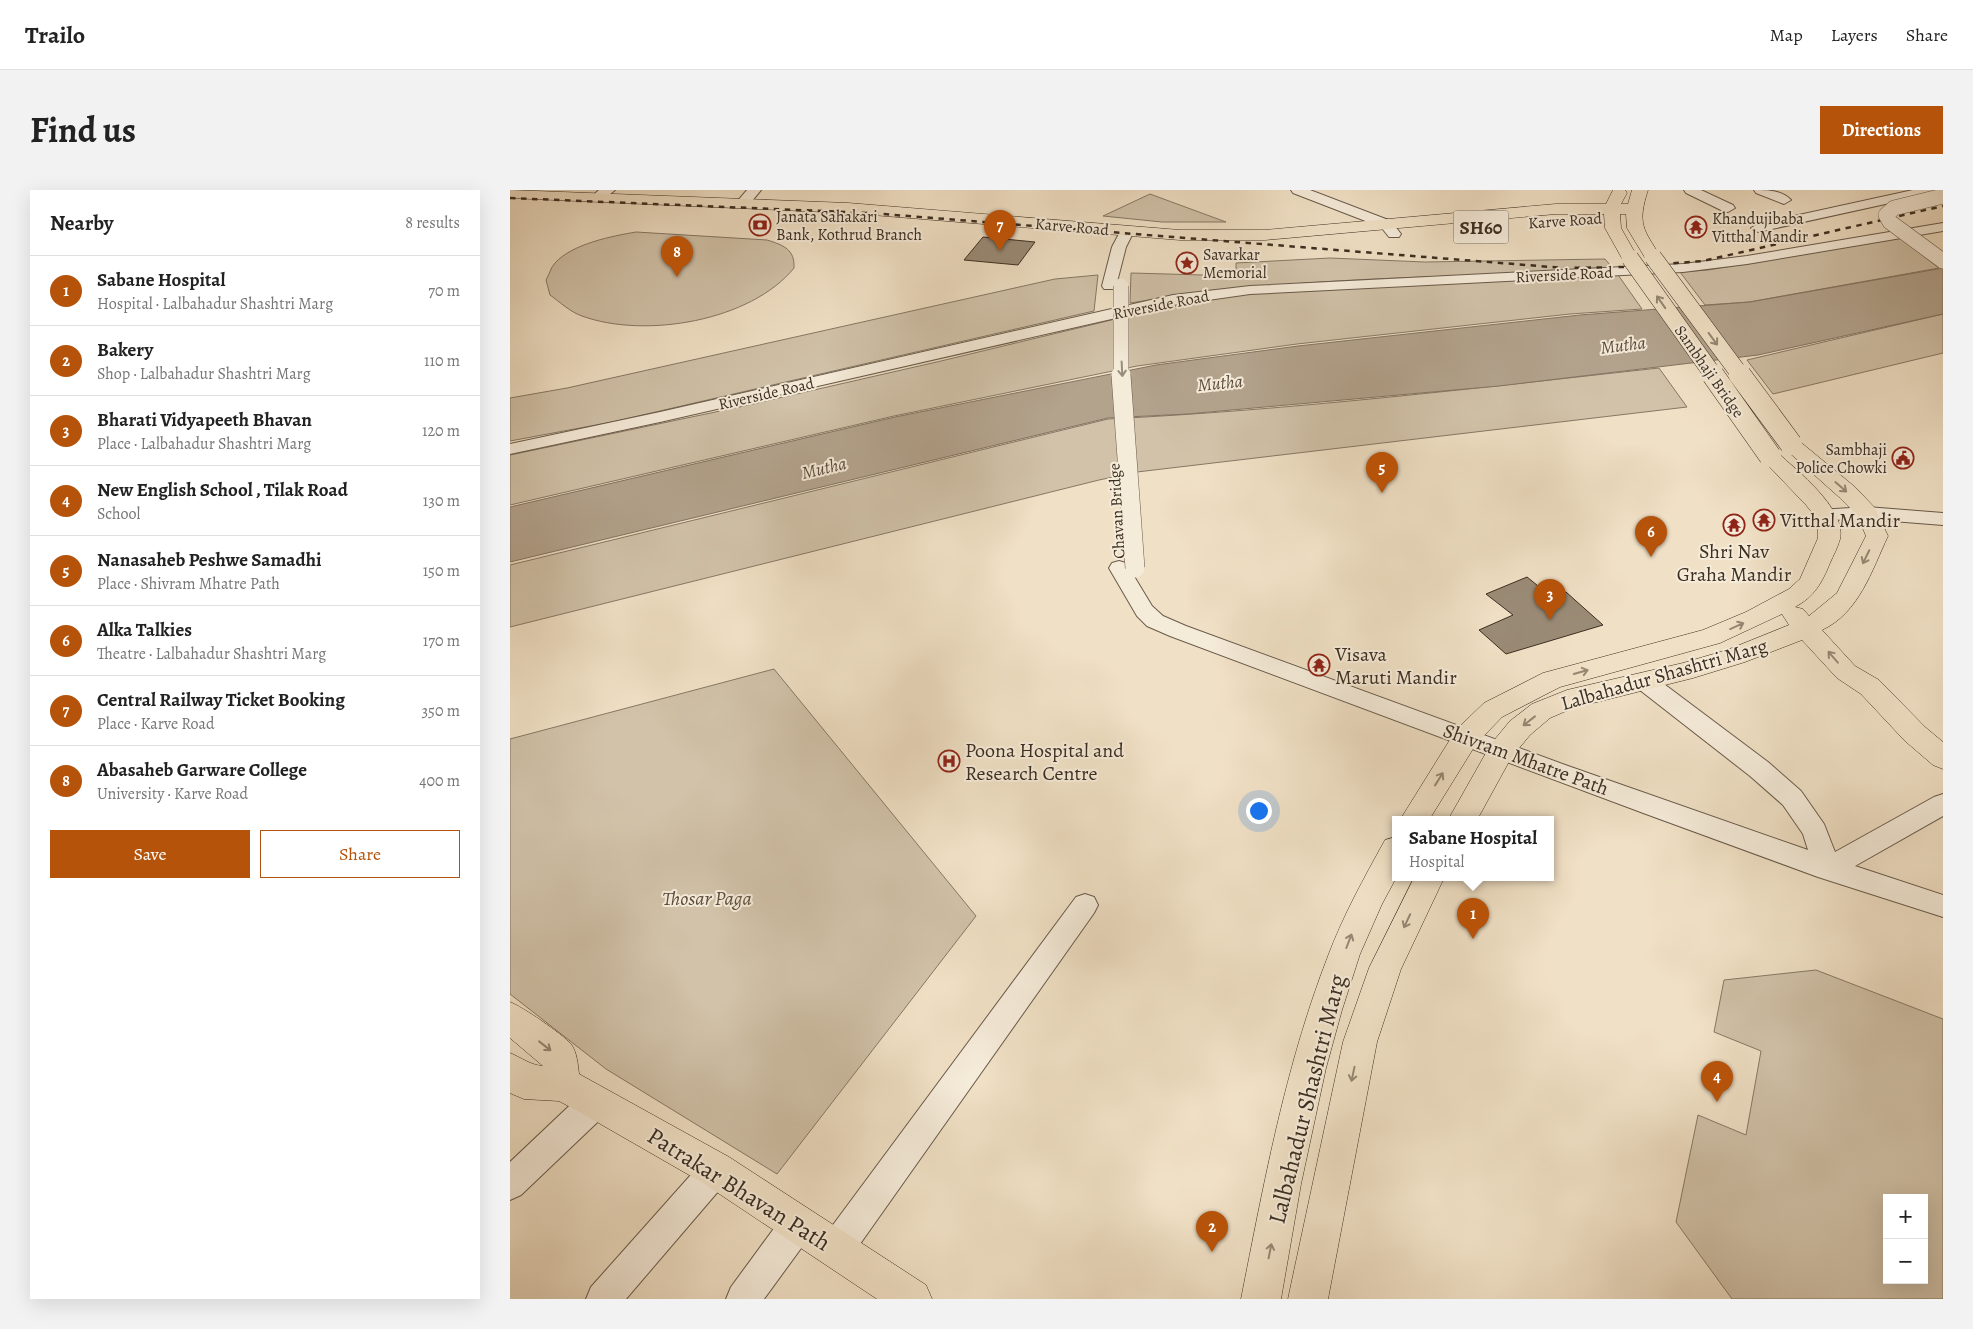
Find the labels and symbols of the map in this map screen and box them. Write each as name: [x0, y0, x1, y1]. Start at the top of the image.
place label: Janata Sahakari Bank, Kothrud Branch: [776, 206, 923, 246]
street label: Karve Road: [1527, 207, 1603, 235]
place label: Khandujibaba Vitthal Mandir: [1711, 208, 1808, 248]
pin: 7: [984, 210, 1016, 251]
road number: SH60: [1454, 211, 1508, 244]
bank icon: Janata Sahakari Bank, Kothrud Branch: [748, 213, 772, 237]
street label: Karve Road: [1034, 213, 1110, 241]
temple icon: Khandujibaba Vitthal Mandir: [1684, 215, 1708, 239]
pin: 8: [661, 236, 693, 277]
place label: Savarkar Memorial: [1203, 244, 1267, 284]
place icon: Savarkar Memorial: [1175, 251, 1199, 275]
street label: Riverside Road: [1515, 261, 1614, 289]
street label: Riverside Road: [1111, 285, 1212, 325]
one-way arrow: [1656, 295, 1666, 309]
street label: Sambhaji Bridge: [1669, 321, 1749, 422]
water label: Mutha: [1599, 330, 1647, 360]
one-way arrow: [1708, 332, 1719, 345]
one-way arrow: [1117, 360, 1127, 377]
water label: Mutha: [1196, 369, 1244, 397]
street label: Riverside Road: [716, 372, 817, 416]
place label: Sambhaji Police Chowki: [1796, 439, 1887, 479]
public building icon: Sambhaji Police Chowki: [1891, 446, 1915, 470]
water label: Mutha: [799, 451, 849, 485]
pin: 5: [1366, 452, 1398, 493]
street label: Chavan Bridge: [1104, 463, 1130, 559]
one-way arrow: [1834, 482, 1847, 493]
place label: Vitthal Mandir: [1779, 507, 1900, 534]
temple icon: Vitthal Mandir: [1752, 508, 1776, 532]
temple icon: Shri Nav Graha Mandir: [1722, 513, 1746, 537]
pin: 6: [1635, 516, 1667, 557]
place label: Shri Nav Graha Mandir: [1677, 538, 1792, 588]
one-way arrow: [1861, 549, 1870, 564]
pin: 3: [1534, 579, 1566, 620]
one-way arrow: [1729, 620, 1744, 630]
street label: Lalbahadur Shashtri Marg: [1558, 632, 1771, 717]
place label: Visava Maruti Mandir: [1334, 641, 1457, 691]
one-way arrow: [1827, 651, 1838, 664]
temple icon: Visava Maruti Mandir: [1307, 653, 1331, 677]
one-way arrow: [1573, 666, 1589, 676]
one-way arrow: [1523, 715, 1536, 726]
street label: Shivram Mhatre Path: [1439, 717, 1613, 802]
place label: Poona Hospital and Research Centre: [965, 737, 1124, 787]
hospital icon: Poona Hospital and Research Centre: [937, 749, 961, 773]
one-way arrow: [1435, 772, 1445, 786]
your location: [1246, 798, 1272, 824]
park label: Thosar Paga: [662, 885, 752, 912]
pin: 1: [1457, 898, 1489, 939]
one-way arrow: [1402, 913, 1412, 928]
one-way arrow: [1345, 934, 1354, 950]
street label: Lalbahadur Shashtri Marg: [1260, 971, 1354, 1227]
one-way arrow: [539, 1040, 552, 1051]
pin: 4: [1701, 1061, 1733, 1102]
one-way arrow: [1348, 1066, 1358, 1082]
street label: Patrakar Bhavan Path: [641, 1120, 837, 1258]
pin: 2: [1196, 1211, 1228, 1252]
one-way arrow: [1266, 1244, 1276, 1260]

